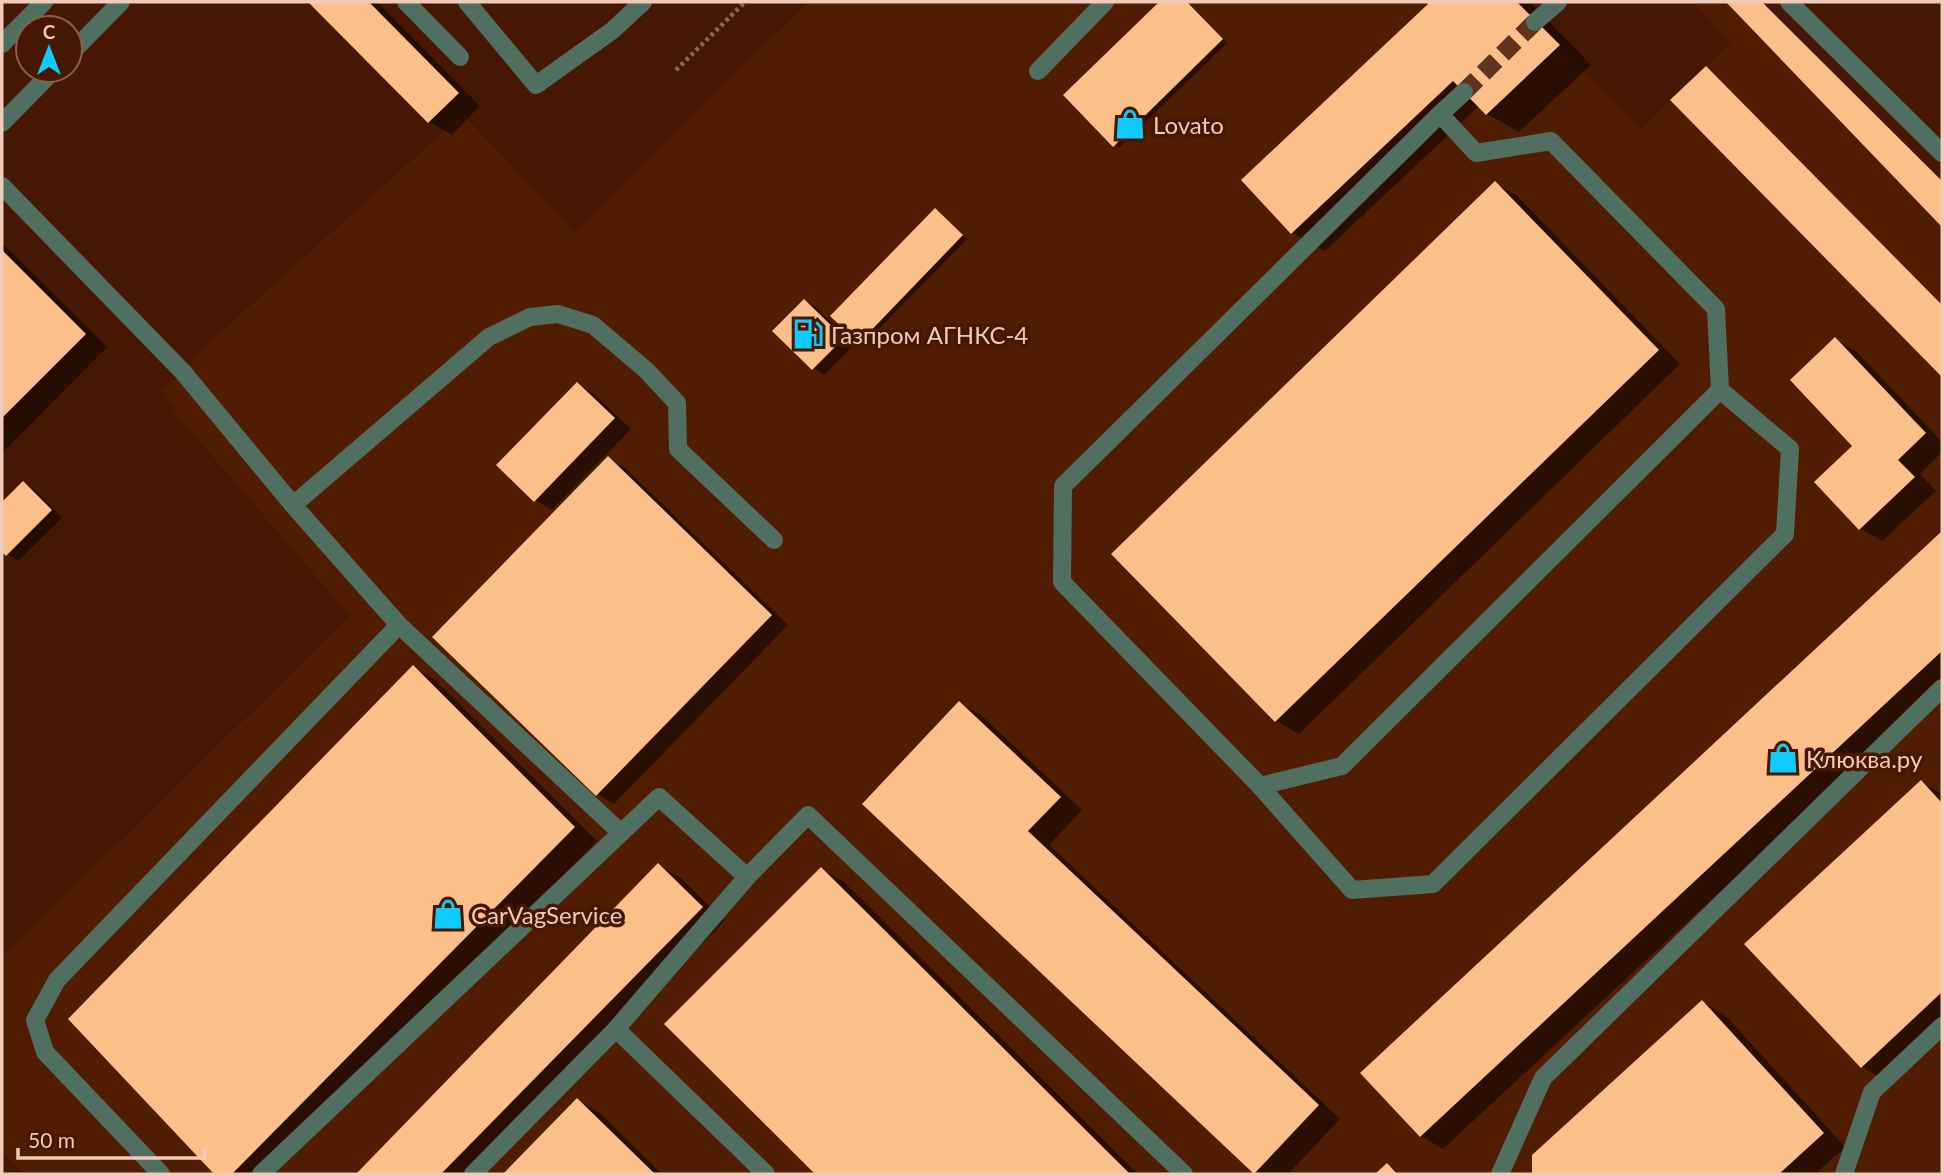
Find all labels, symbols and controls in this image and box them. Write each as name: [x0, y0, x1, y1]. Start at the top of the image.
north arrow: [14, 14, 84, 84]
text: С: [43, 20, 56, 43]
shop icon: Lovato: [1113, 107, 1147, 141]
place label: Lovato: [1153, 110, 1224, 139]
fuel station icon: Газпром АГНКС-4: [791, 317, 825, 351]
place label: Газпром АГНКС-4: [831, 320, 1028, 349]
shop icon: Клюква.ру: [1766, 741, 1800, 775]
place label: Клюква.ру: [1806, 744, 1923, 773]
shop icon: CarVagService: [431, 897, 465, 931]
place label: CarVagService: [471, 900, 622, 929]
scale bar: [18, 1116, 205, 1160]
text: 50 m: [28, 1127, 75, 1152]

